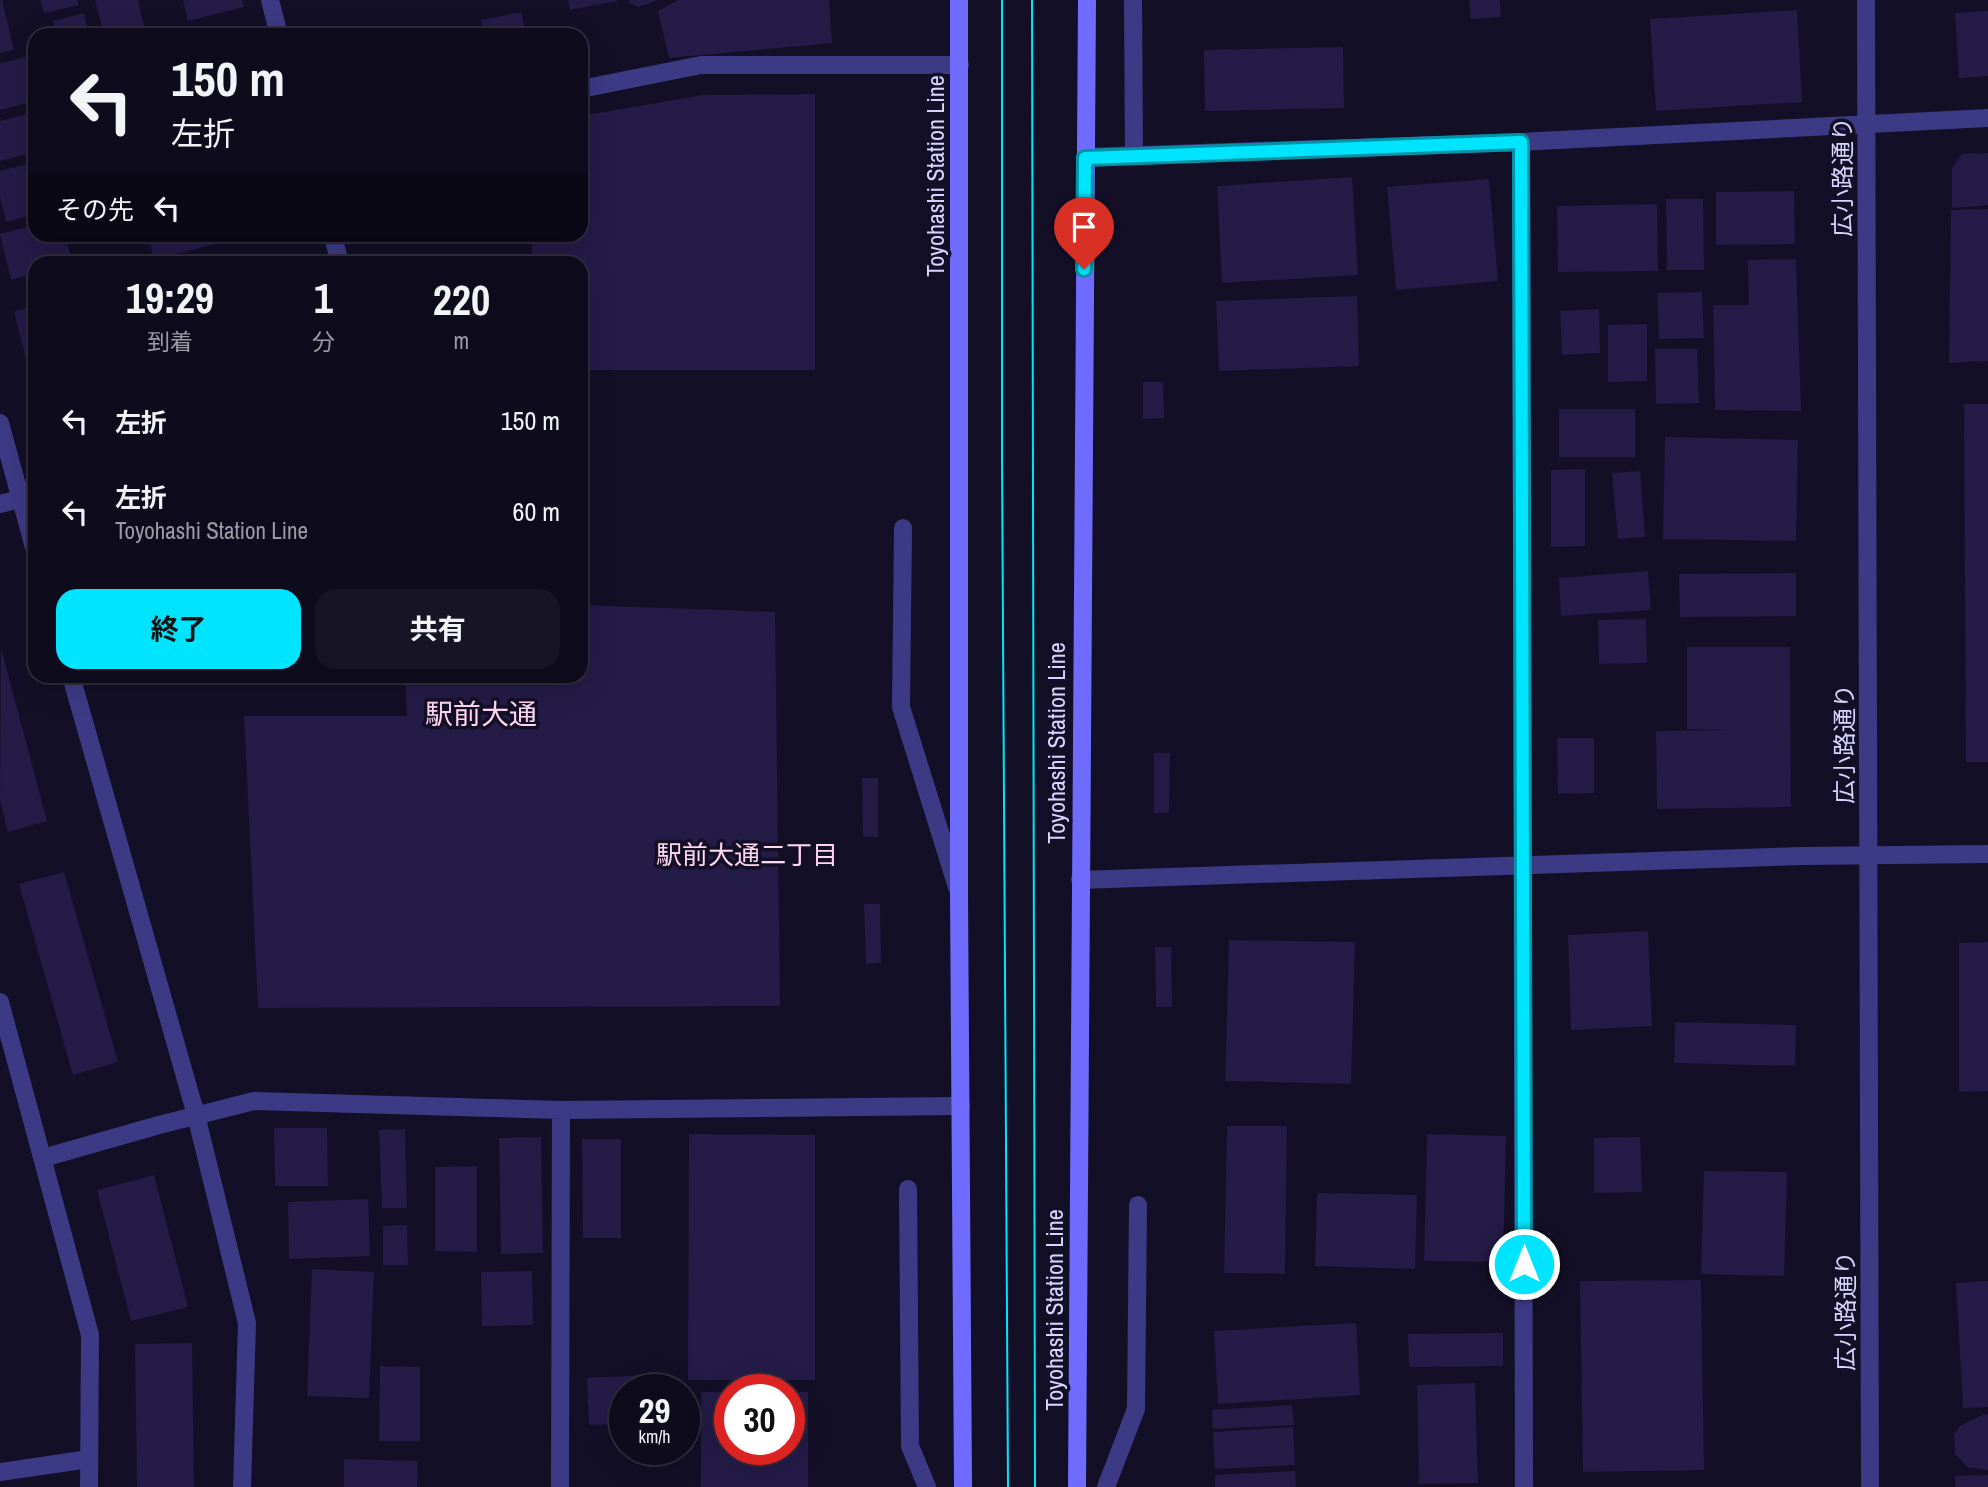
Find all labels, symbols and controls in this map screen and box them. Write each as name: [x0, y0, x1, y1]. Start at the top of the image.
text: 150 m: [171, 45, 285, 111]
icon: left: [56, 56, 147, 147]
street label: Toyohashi Station Line: [919, 75, 951, 277]
text: 左折: [171, 112, 235, 155]
street label: 広小路通り: [1826, 117, 1858, 237]
icon: left: [148, 189, 186, 227]
text: その先: [56, 192, 134, 227]
pin: [1054, 197, 1114, 269]
icon: arrive: [1065, 208, 1103, 246]
text: 19:29: [126, 270, 214, 326]
text: 1: [314, 270, 333, 326]
text: 220: [433, 272, 490, 328]
text: m: [454, 325, 469, 356]
text: 到着: [147, 326, 193, 357]
text: 分: [312, 326, 335, 357]
icon: left: [56, 402, 94, 440]
text: 150 m: [501, 403, 560, 438]
text: 左折: [115, 405, 167, 440]
text: 左折: [115, 480, 167, 515]
icon: left: [56, 493, 94, 531]
text: 60 m: [513, 494, 560, 529]
text: Toyohashi Station Line: [115, 515, 308, 546]
button: 終了: [56, 589, 301, 669]
button: 共有: [315, 589, 560, 669]
street label: Toyohashi Station Line: [1040, 642, 1072, 844]
street label: 広小路通り: [1828, 684, 1860, 804]
district label: 駅前大通: [425, 695, 537, 733]
district label: 駅前大通二丁目: [656, 837, 838, 872]
street label: Toyohashi Station Line: [1038, 1209, 1070, 1411]
position arrow: [1487, 1227, 1561, 1301]
street label: 広小路通り: [1829, 1251, 1861, 1371]
speed limit sign: 30: [714, 1374, 805, 1465]
text: 29: [639, 1387, 670, 1434]
text: km/h: [639, 1424, 671, 1449]

